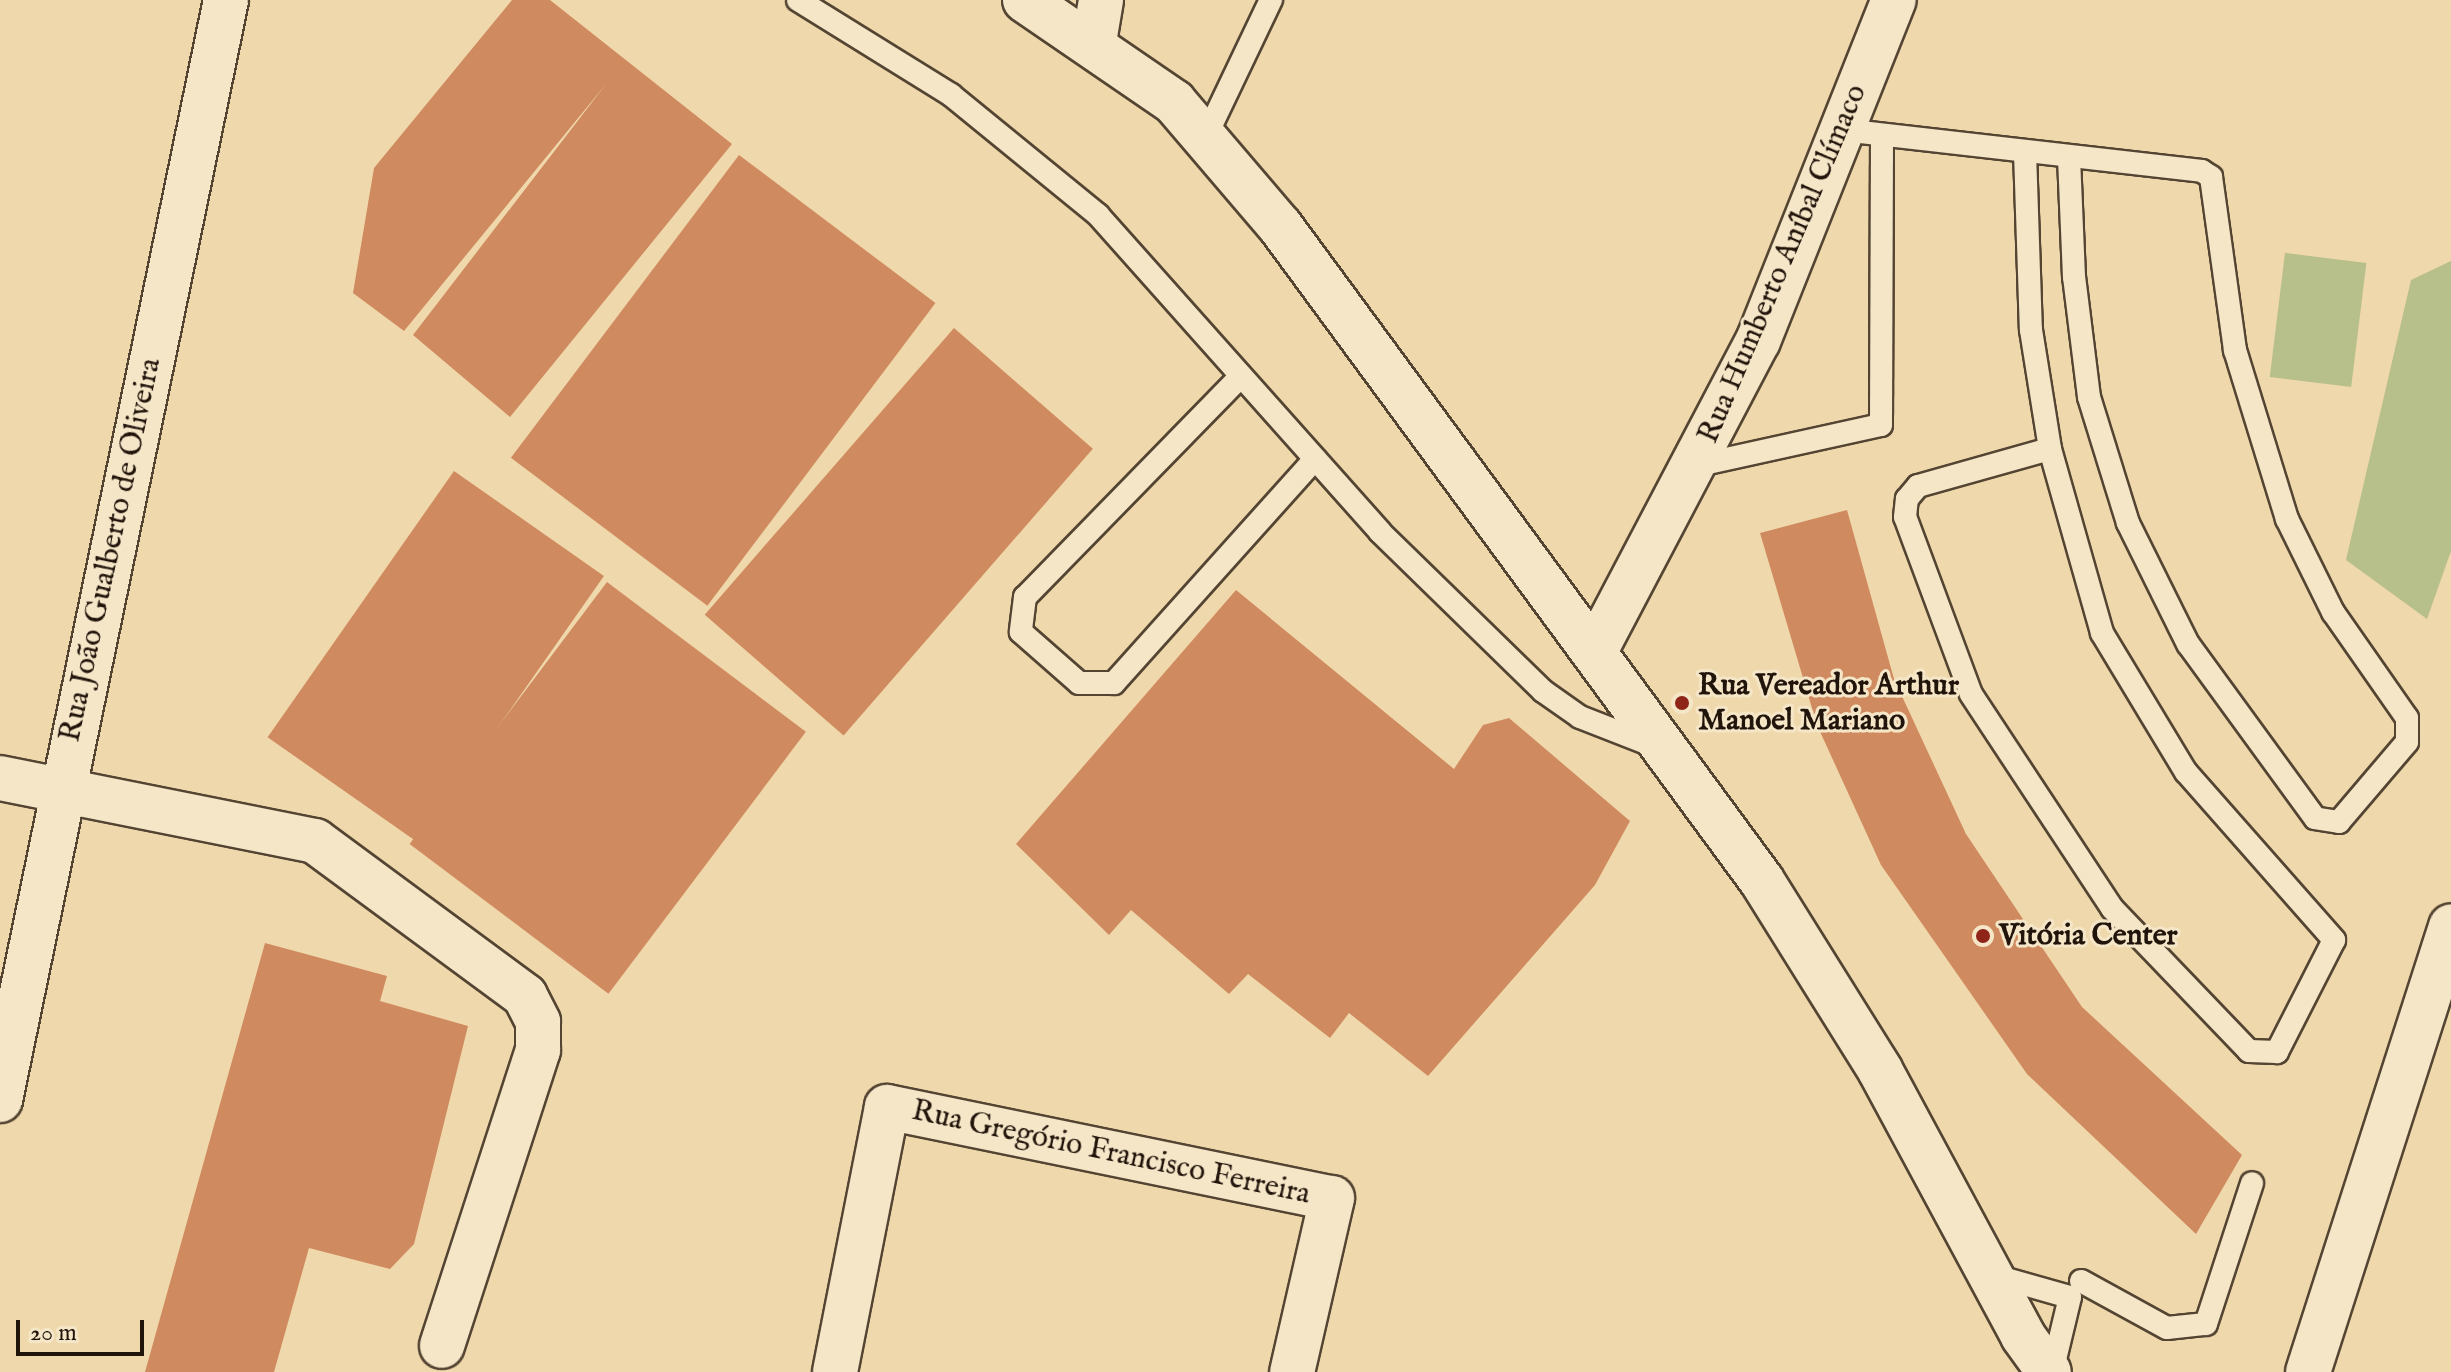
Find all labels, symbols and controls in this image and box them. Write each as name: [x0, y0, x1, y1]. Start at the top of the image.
street label: Rua Humberto Aníbal Clímaco: [1691, 79, 1875, 449]
street label: Rua João Gualberto de Oliveira: [53, 355, 169, 745]
place label: Rua Vereador Arthur Manoel Mariano: [1698, 668, 1959, 738]
marker: Rua Vereador Arthur Manoel Mariano: [1673, 694, 1691, 712]
place label: Vitória Center: [1999, 918, 2178, 954]
marker: Vitória Center: [1974, 927, 1992, 945]
street label: Rua Gregório Francisco Ferreira: [909, 1093, 1313, 1213]
scale bar: [20, 1304, 148, 1354]
text: 20 m: [30, 1318, 77, 1349]

